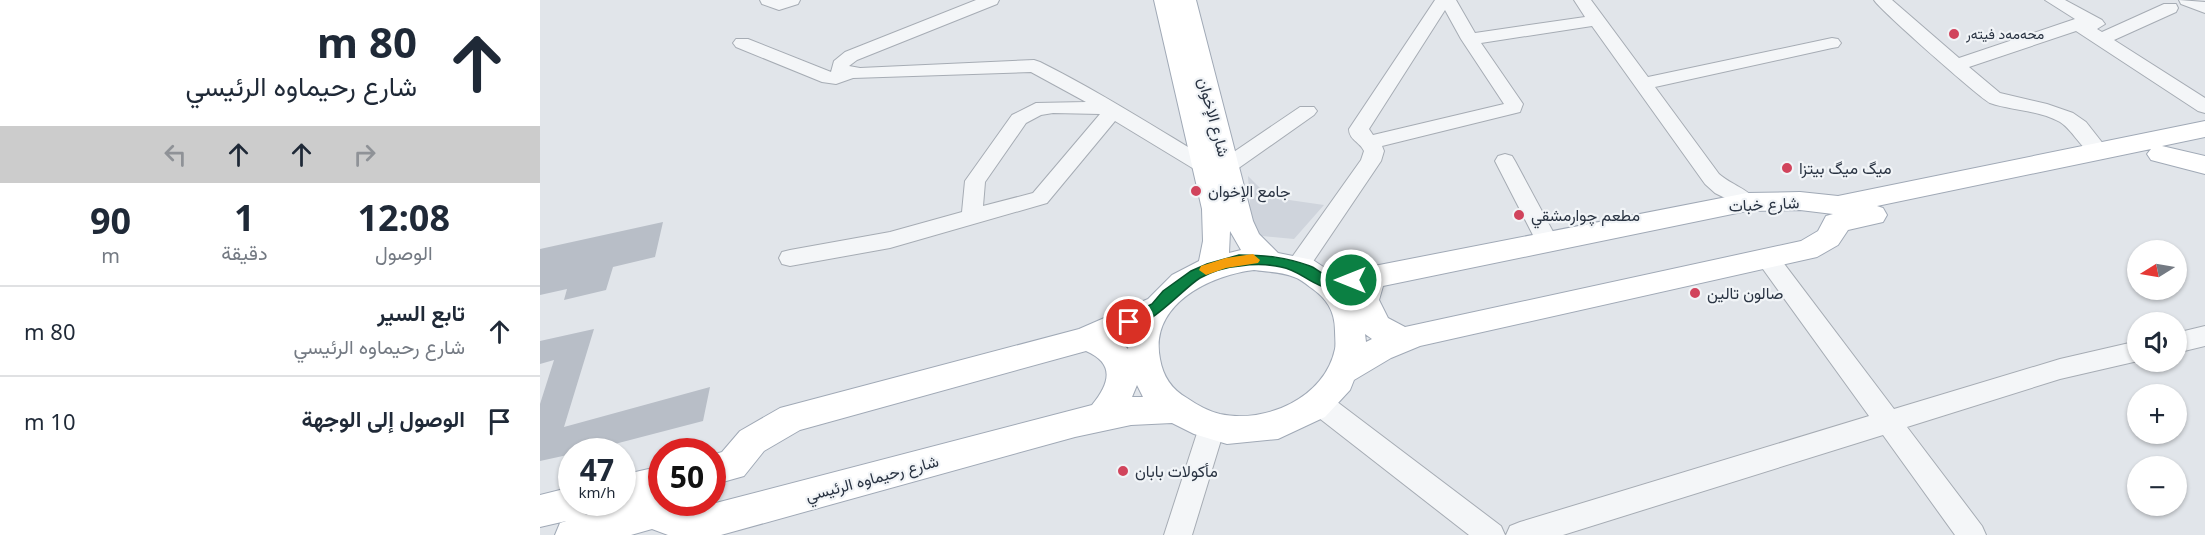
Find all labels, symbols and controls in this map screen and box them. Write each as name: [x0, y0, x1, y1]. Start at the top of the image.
text: 80 m: [317, 13, 417, 70]
icon: ahead: [438, 24, 516, 102]
place label: محەمەد فیتەر: [1965, 24, 2044, 43]
marker: محەمەد فیتەر: [1947, 27, 1961, 41]
text: شارع رحيماوه الرئيسي: [186, 67, 417, 104]
street label: شارع الإخوان: [1192, 75, 1235, 159]
icon: left: [159, 138, 192, 171]
icon: ahead: [222, 138, 255, 171]
icon: ahead: [285, 138, 318, 171]
icon: right: [348, 138, 381, 171]
place label: ميگ ميگ بيتزا: [1799, 157, 1892, 179]
marker: ميگ ميگ بيتزا: [1780, 161, 1794, 175]
place label: جامع الإخوان: [1208, 180, 1291, 203]
marker: جامع الإخوان: [1189, 184, 1203, 198]
street label: شارع خبات: [1728, 191, 1800, 218]
text: 1: [234, 193, 255, 242]
text: 12:08: [358, 193, 450, 242]
text: 90: [90, 196, 131, 245]
place label: مطعم چوارمشقي: [1531, 204, 1640, 229]
marker: مطعم چوارمشقي: [1512, 208, 1526, 222]
text: دقيقة: [221, 239, 268, 266]
text: الوصول: [375, 239, 433, 266]
north arrow: [2127, 240, 2187, 300]
map controls: [2127, 240, 2187, 516]
text: m: [101, 242, 120, 269]
position arrow: [1319, 248, 1383, 312]
place label: صالون تالين: [1707, 282, 1783, 304]
marker: صالون تالين: [1688, 286, 1702, 300]
pin: [1103, 296, 1154, 347]
text: تابع السير: [377, 297, 465, 327]
icon: arrive: [1112, 305, 1145, 338]
button: sound: [2127, 312, 2187, 372]
icon: ahead: [483, 315, 516, 348]
text: 80 m: [24, 316, 75, 346]
text: شارع رحيماوه الرئيسي: [294, 333, 465, 360]
button: +: [2127, 384, 2187, 444]
text: الوصول إلى الوجهة: [301, 403, 465, 433]
icon: arrive: [483, 405, 516, 438]
text: 10 m: [24, 406, 75, 436]
speed limit sign: 50: [648, 438, 726, 516]
text: 47: [580, 449, 614, 490]
street label: شارع رحيماوه الرئيسي: [803, 450, 942, 509]
button: −: [2127, 456, 2187, 516]
place label: مأكولات بابان: [1135, 460, 1218, 482]
marker: مأكولات بابان: [1116, 464, 1130, 478]
text: km/h: [579, 482, 615, 502]

